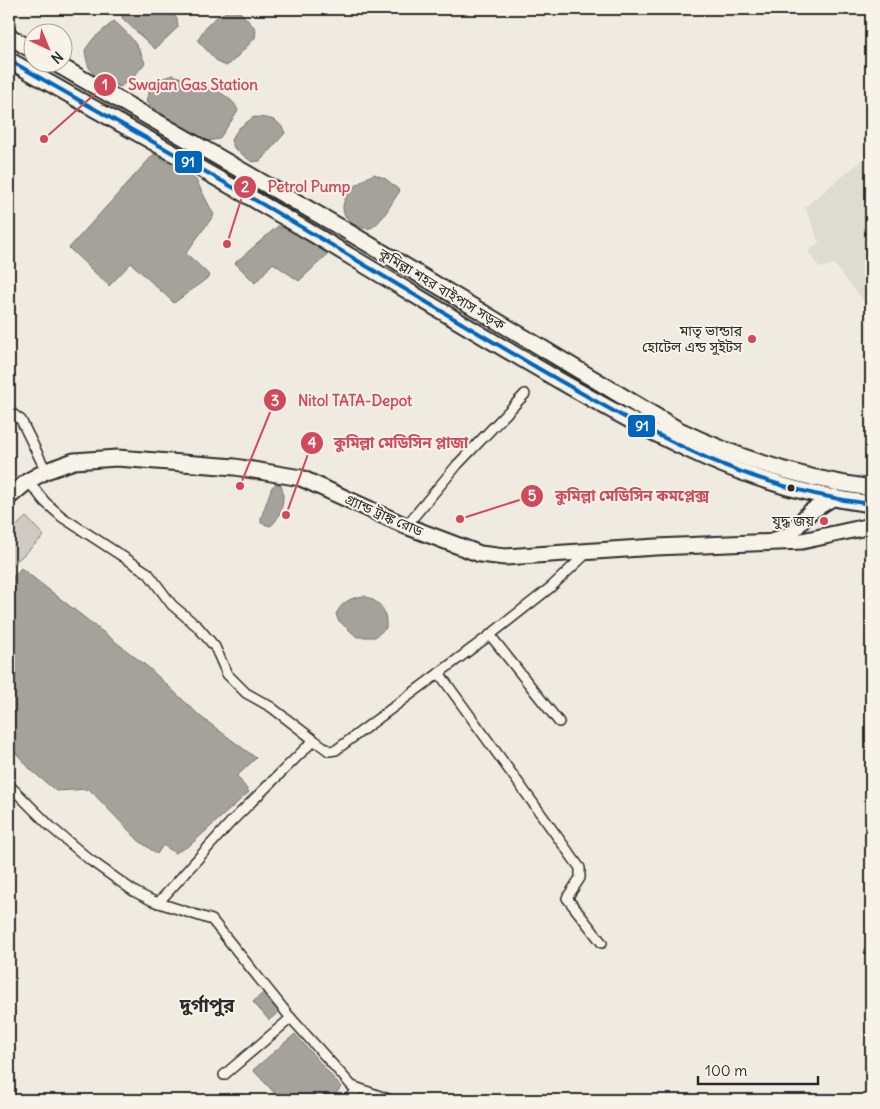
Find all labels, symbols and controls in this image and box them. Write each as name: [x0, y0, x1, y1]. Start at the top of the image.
north arrow: [22, 22, 72, 72]
text: N: [47, 48, 67, 67]
callout: Swajan Gas Station: [93, 70, 268, 100]
text: 1: [102, 75, 108, 94]
text: Swajan Gas Station: [128, 75, 258, 94]
line badge: 91: [174, 150, 203, 174]
text: 91: [181, 153, 195, 171]
callout: Petrol Pump: [233, 172, 360, 202]
text: 2: [241, 177, 249, 196]
text: Petrol Pump: [268, 177, 351, 197]
street label: কুমিল্লা শহর বাইপাস সড়ক: [375, 244, 509, 334]
place label: মাতৃ ভান্ডার হোটেল এন্ড সুইটস: [642, 322, 743, 356]
marker: মাতৃ ভান্ডার হোটেল এন্ড সুইটস: [746, 333, 758, 345]
callout: Nitol TATA-Depot: [263, 385, 422, 415]
text: 3: [271, 391, 279, 410]
text: Nitol TATA-Depot: [298, 391, 413, 411]
line badge: 91: [627, 414, 656, 438]
text: 91: [635, 417, 649, 435]
callout: কুমিল্লা মেডিসিন প্লাজা: [299, 428, 479, 458]
text: 4: [308, 433, 317, 452]
text: কুমিল্লা মেডিসিন প্লাজা: [333, 433, 469, 453]
callout: কুমিল্লা মেডিসিন কমপ্লেক্স: [520, 481, 719, 511]
unlabelled marker: [786, 483, 796, 493]
text: 5: [528, 486, 537, 505]
text: কুমিল্লা মেডিসিন কমপ্লেক্স: [554, 486, 710, 506]
street label: গ্র্যান্ড ট্রাঙ্ক রোড: [342, 490, 427, 541]
place label: যুদ্ধ জয়: [771, 512, 814, 530]
marker: যুদ্ধ জয়: [818, 515, 830, 527]
district label: দুর্গাপুর: [179, 993, 235, 1017]
scale bar: [698, 1054, 818, 1086]
text: 100 m: [705, 1061, 747, 1080]

